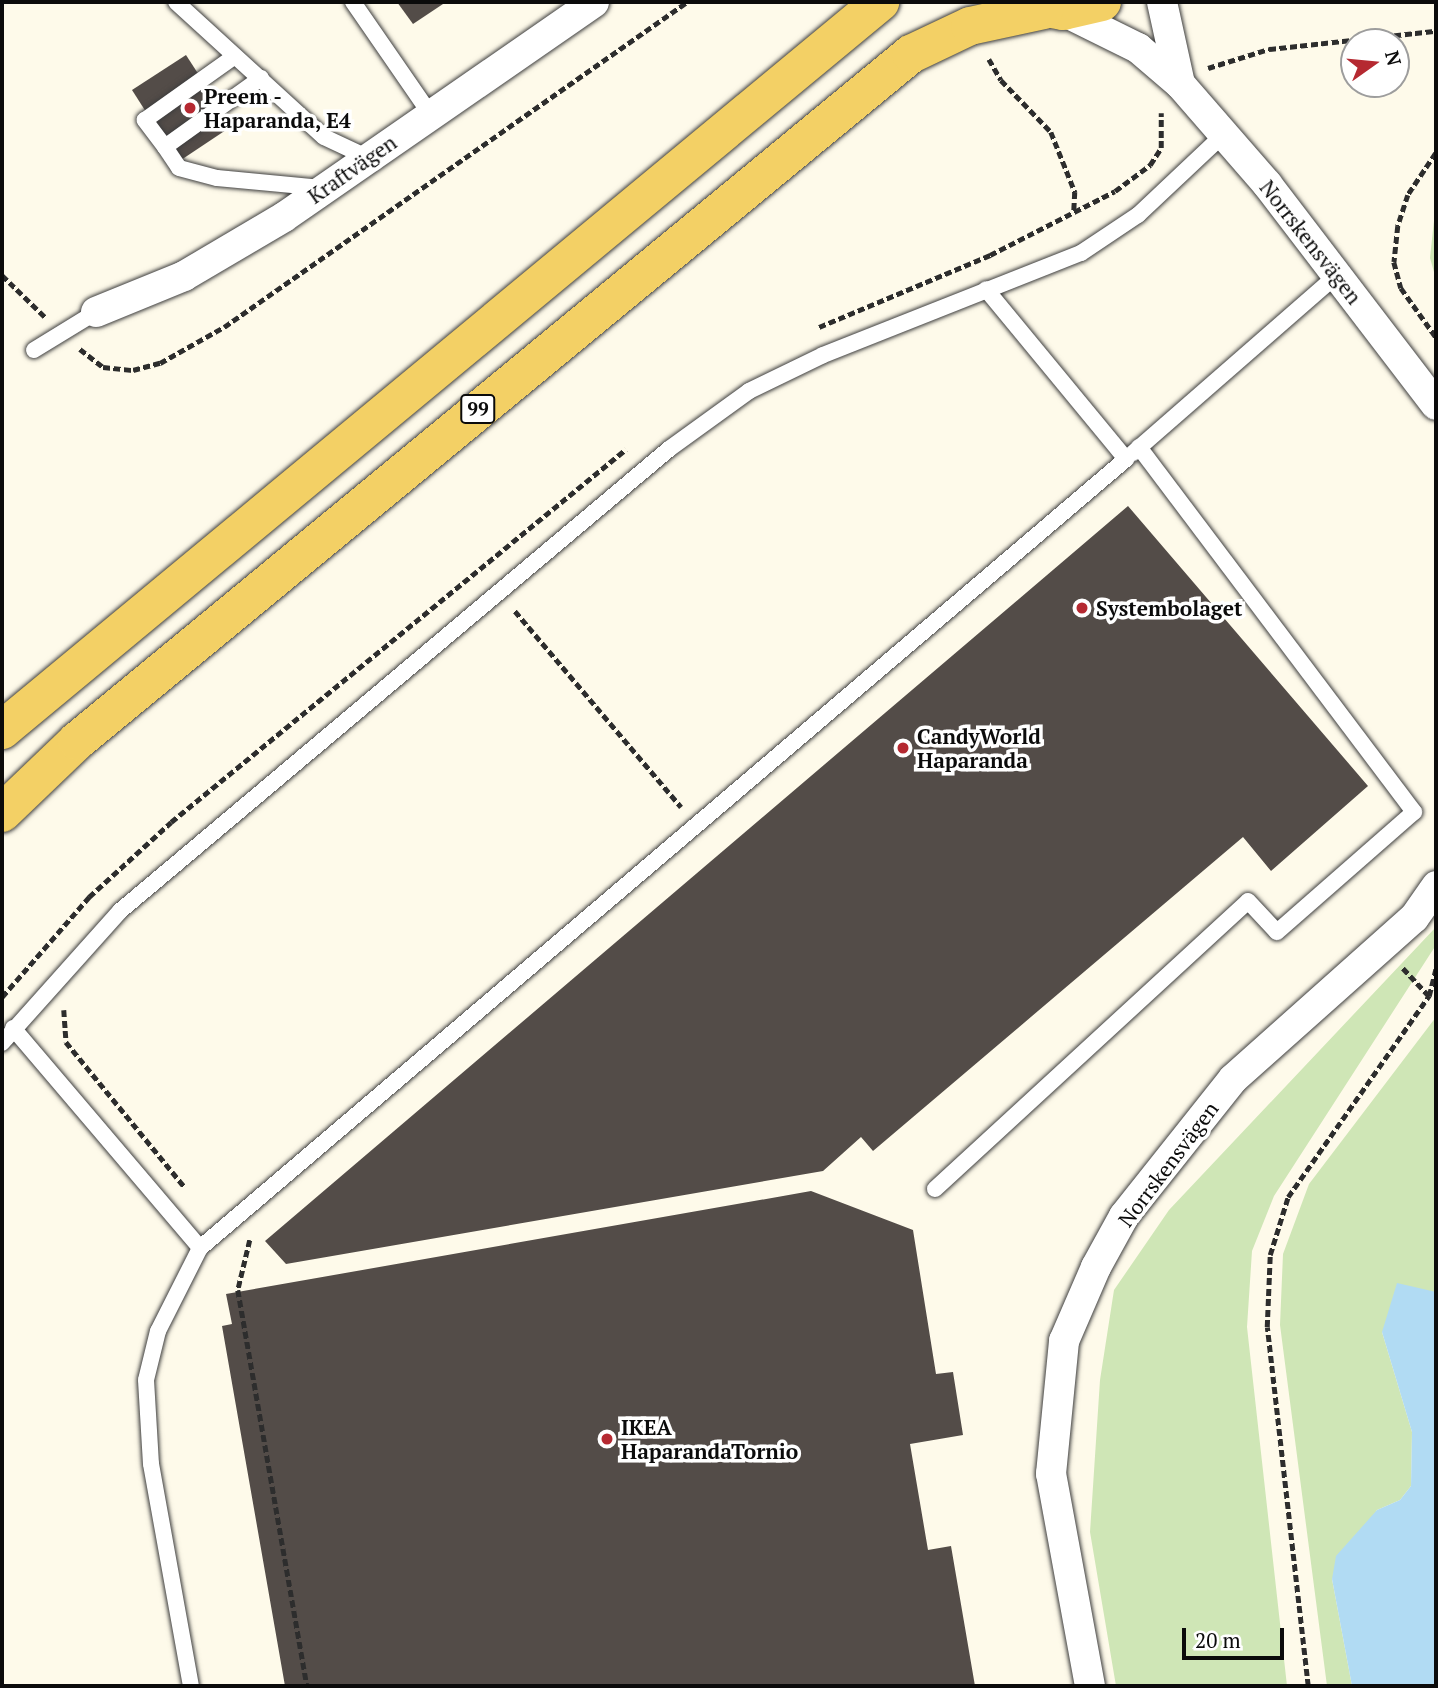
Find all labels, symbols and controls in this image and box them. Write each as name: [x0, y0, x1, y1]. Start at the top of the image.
north arrow: [1340, 28, 1410, 98]
text: N: [1380, 48, 1408, 68]
place label: Preem - Haparanda, E4: [204, 83, 352, 133]
marker: Preem - Haparanda, E4: [182, 100, 198, 116]
street label: Kraftvägen: [303, 129, 401, 209]
street label: Norrskensvägen: [1255, 175, 1367, 309]
road number: 99: [459, 394, 497, 424]
place label: Systembolaget: [1096, 595, 1242, 621]
marker: Systembolaget: [1074, 600, 1090, 616]
place label: CandyWorld Haparanda: [917, 723, 1041, 773]
marker: CandyWorld Haparanda: [895, 740, 911, 756]
street label: Norrskensvägen: [1113, 1096, 1223, 1232]
place label: IKEA HaparandaTornio: [621, 1414, 798, 1464]
marker: IKEA HaparandaTornio: [599, 1431, 615, 1447]
scale bar: [1186, 1614, 1288, 1658]
text: 20 m: [1195, 1626, 1241, 1654]

